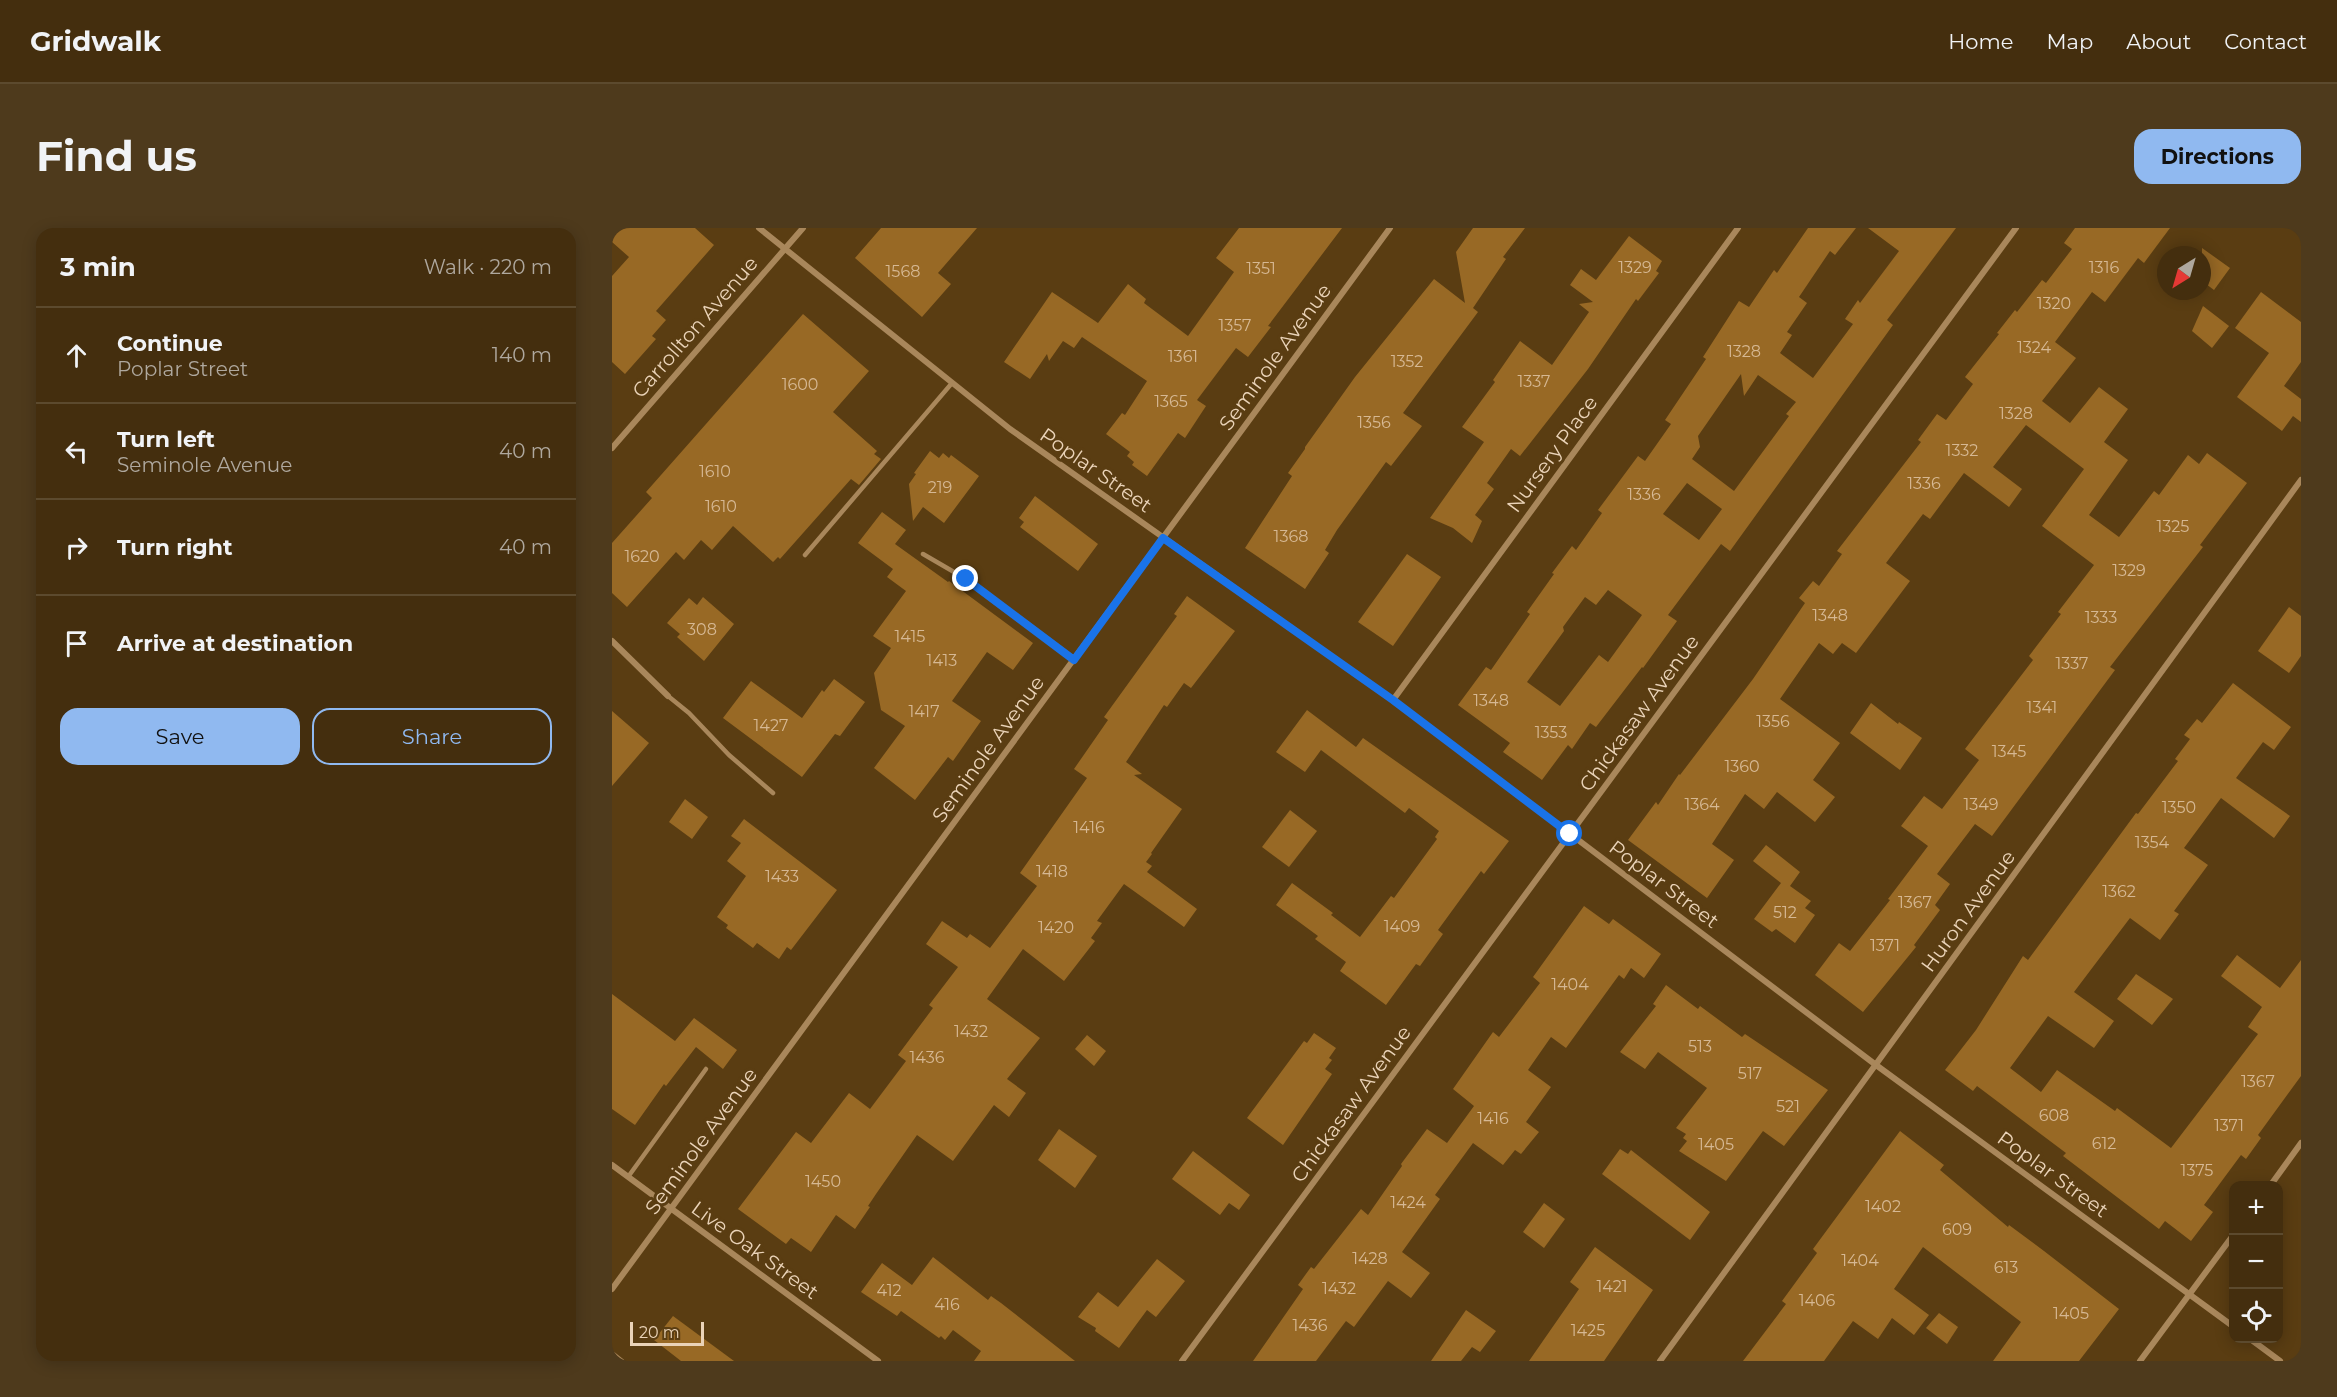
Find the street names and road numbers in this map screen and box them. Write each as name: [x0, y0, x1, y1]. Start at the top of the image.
street label: Carrollton Avenue: [627, 252, 763, 402]
street label: Seminole Avenue: [1214, 279, 1336, 435]
street label: Nursery Place: [1502, 391, 1602, 517]
street label: Poplar Street: [1035, 423, 1157, 517]
street label: Chickasaw Avenue: [1574, 630, 1704, 796]
street label: Seminole Avenue: [927, 671, 1049, 827]
street label: Poplar Street: [1604, 835, 1724, 933]
street label: Huron Avenue: [1916, 846, 2020, 976]
street label: Chickasaw Avenue: [1286, 1021, 1416, 1187]
street label: Seminole Avenue: [640, 1063, 762, 1219]
street label: Poplar Street: [1993, 1126, 2113, 1222]
street label: Live Oak Street: [687, 1196, 823, 1304]

